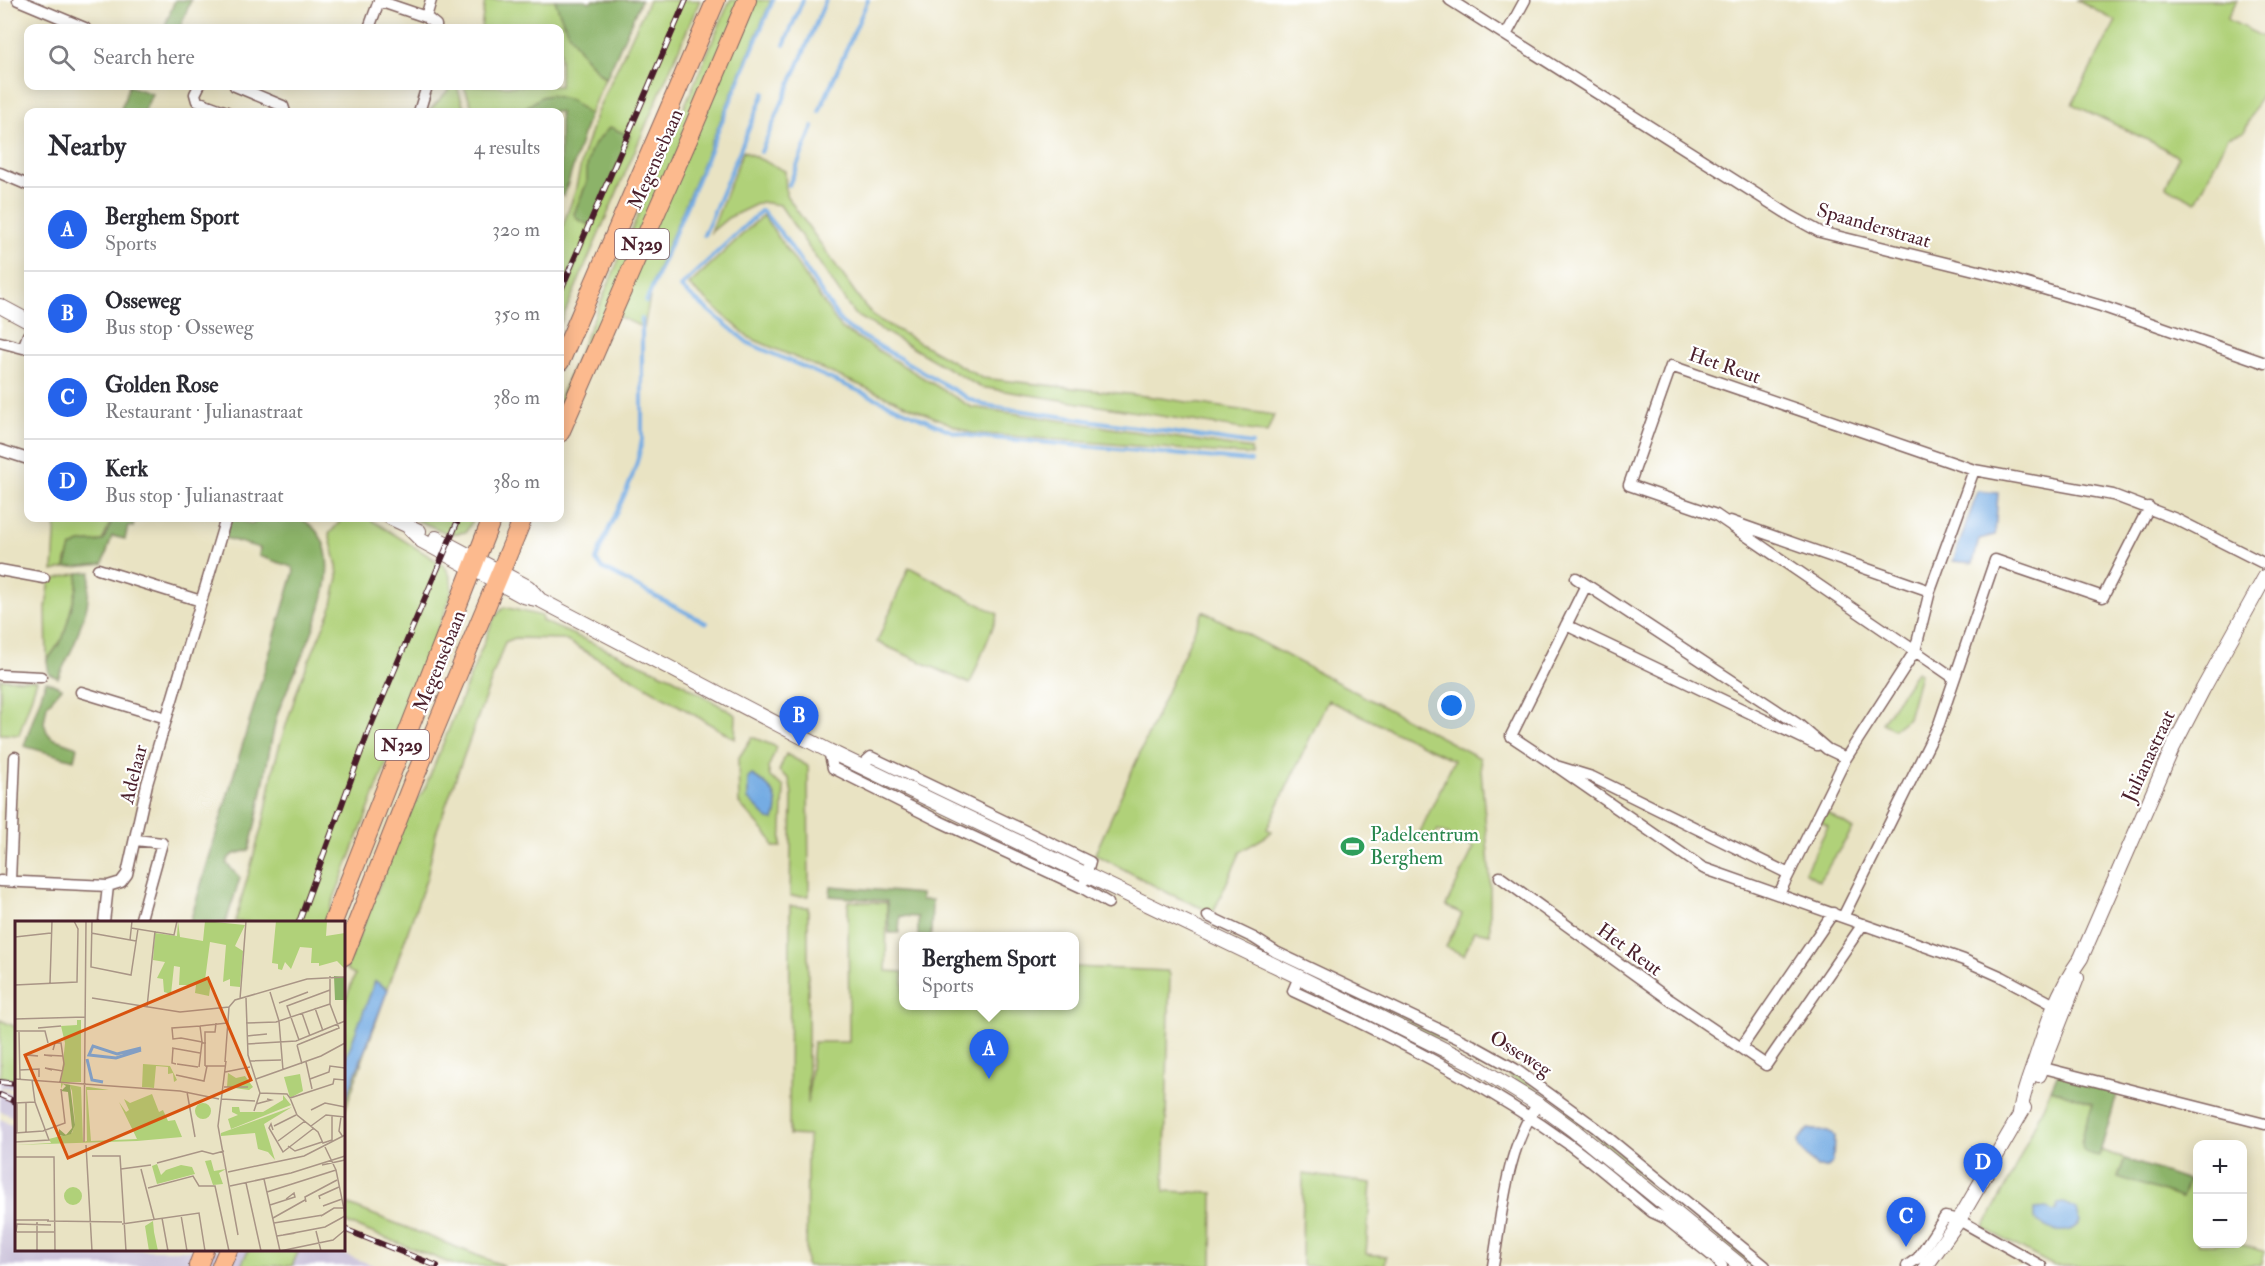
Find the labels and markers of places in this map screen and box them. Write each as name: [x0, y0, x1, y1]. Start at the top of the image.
pin: B: [780, 696, 818, 746]
place label: Padelcentrum Berghem: [1370, 822, 1480, 870]
sports icon: Padelcentrum Berghem: [1339, 833, 1365, 859]
pin: A: [970, 1030, 1008, 1079]
pin: D: [1964, 1144, 2002, 1193]
pin: C: [1886, 1198, 1926, 1247]

